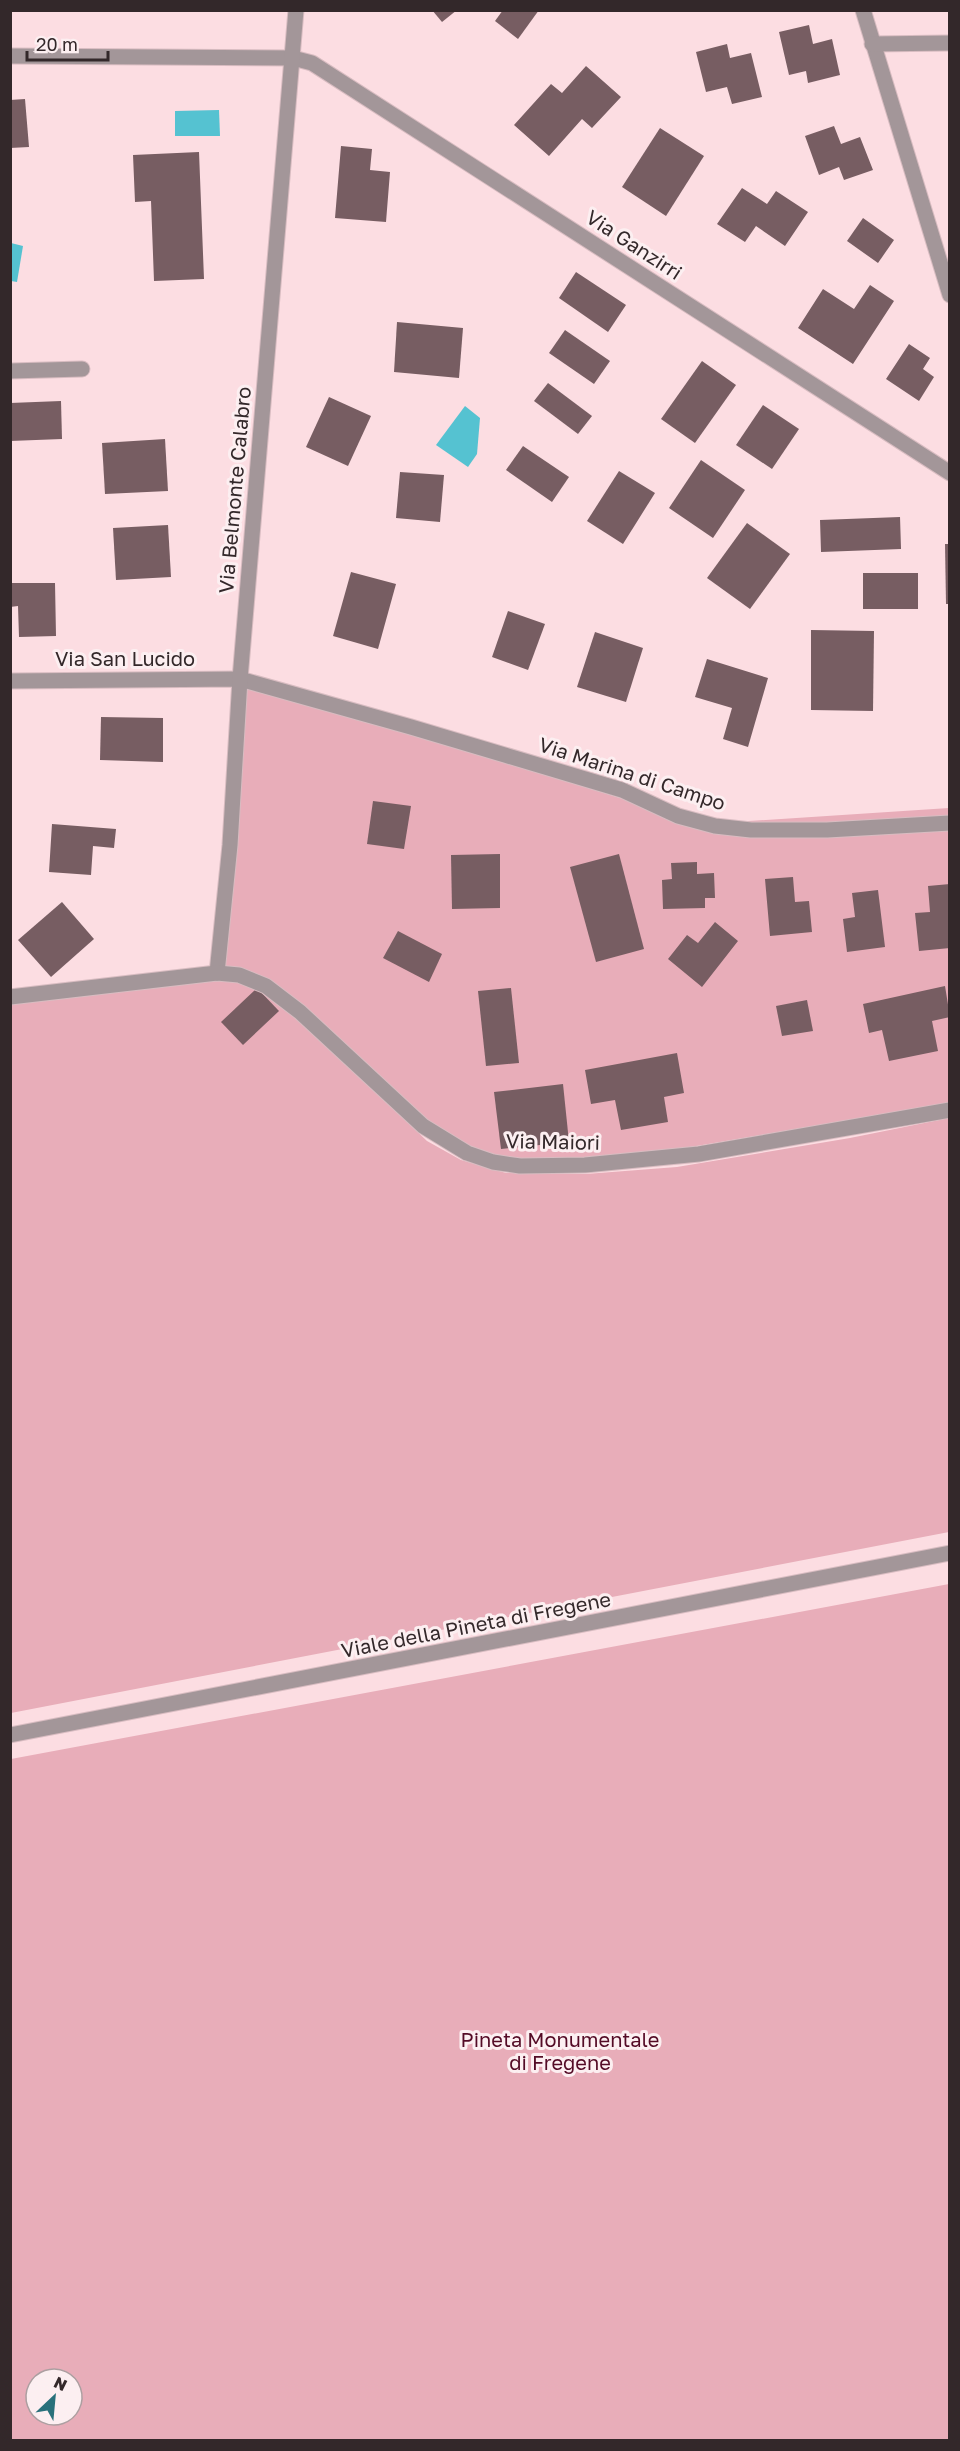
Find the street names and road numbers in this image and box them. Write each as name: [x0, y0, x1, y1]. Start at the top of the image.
street label: Via Ganzirri: [582, 204, 687, 284]
street label: Via Belmonte Calabro: [213, 386, 255, 594]
street label: Via San Lucido: [55, 646, 195, 670]
street label: Via Marina di Campo: [536, 732, 729, 815]
street label: Via Maiori: [506, 1128, 600, 1154]
street label: Viale della Pineta di Fregene: [339, 1586, 613, 1662]

